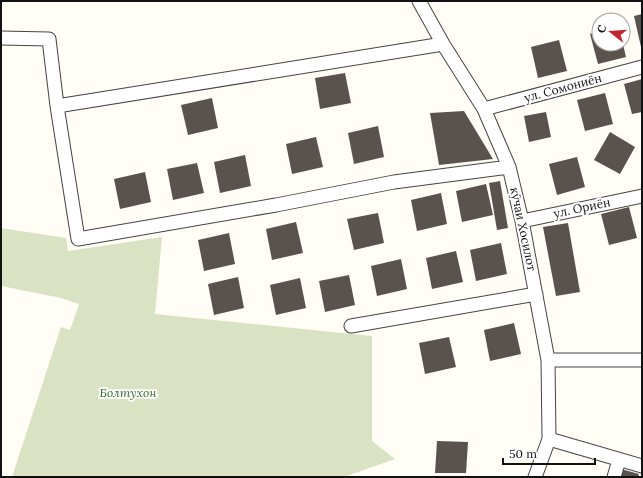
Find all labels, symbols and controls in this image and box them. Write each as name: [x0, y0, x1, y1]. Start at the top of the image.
north arrow: [591, 12, 631, 52]
text: С: [594, 23, 609, 35]
street label: ул. Сомониён: [522, 70, 603, 105]
street label: кӯчаи Хосилот: [507, 186, 540, 272]
street label: ул. Ориён: [552, 194, 612, 221]
park label: Болтухон: [100, 385, 157, 400]
scale bar: [503, 440, 595, 466]
text: 50 m: [509, 446, 537, 461]

